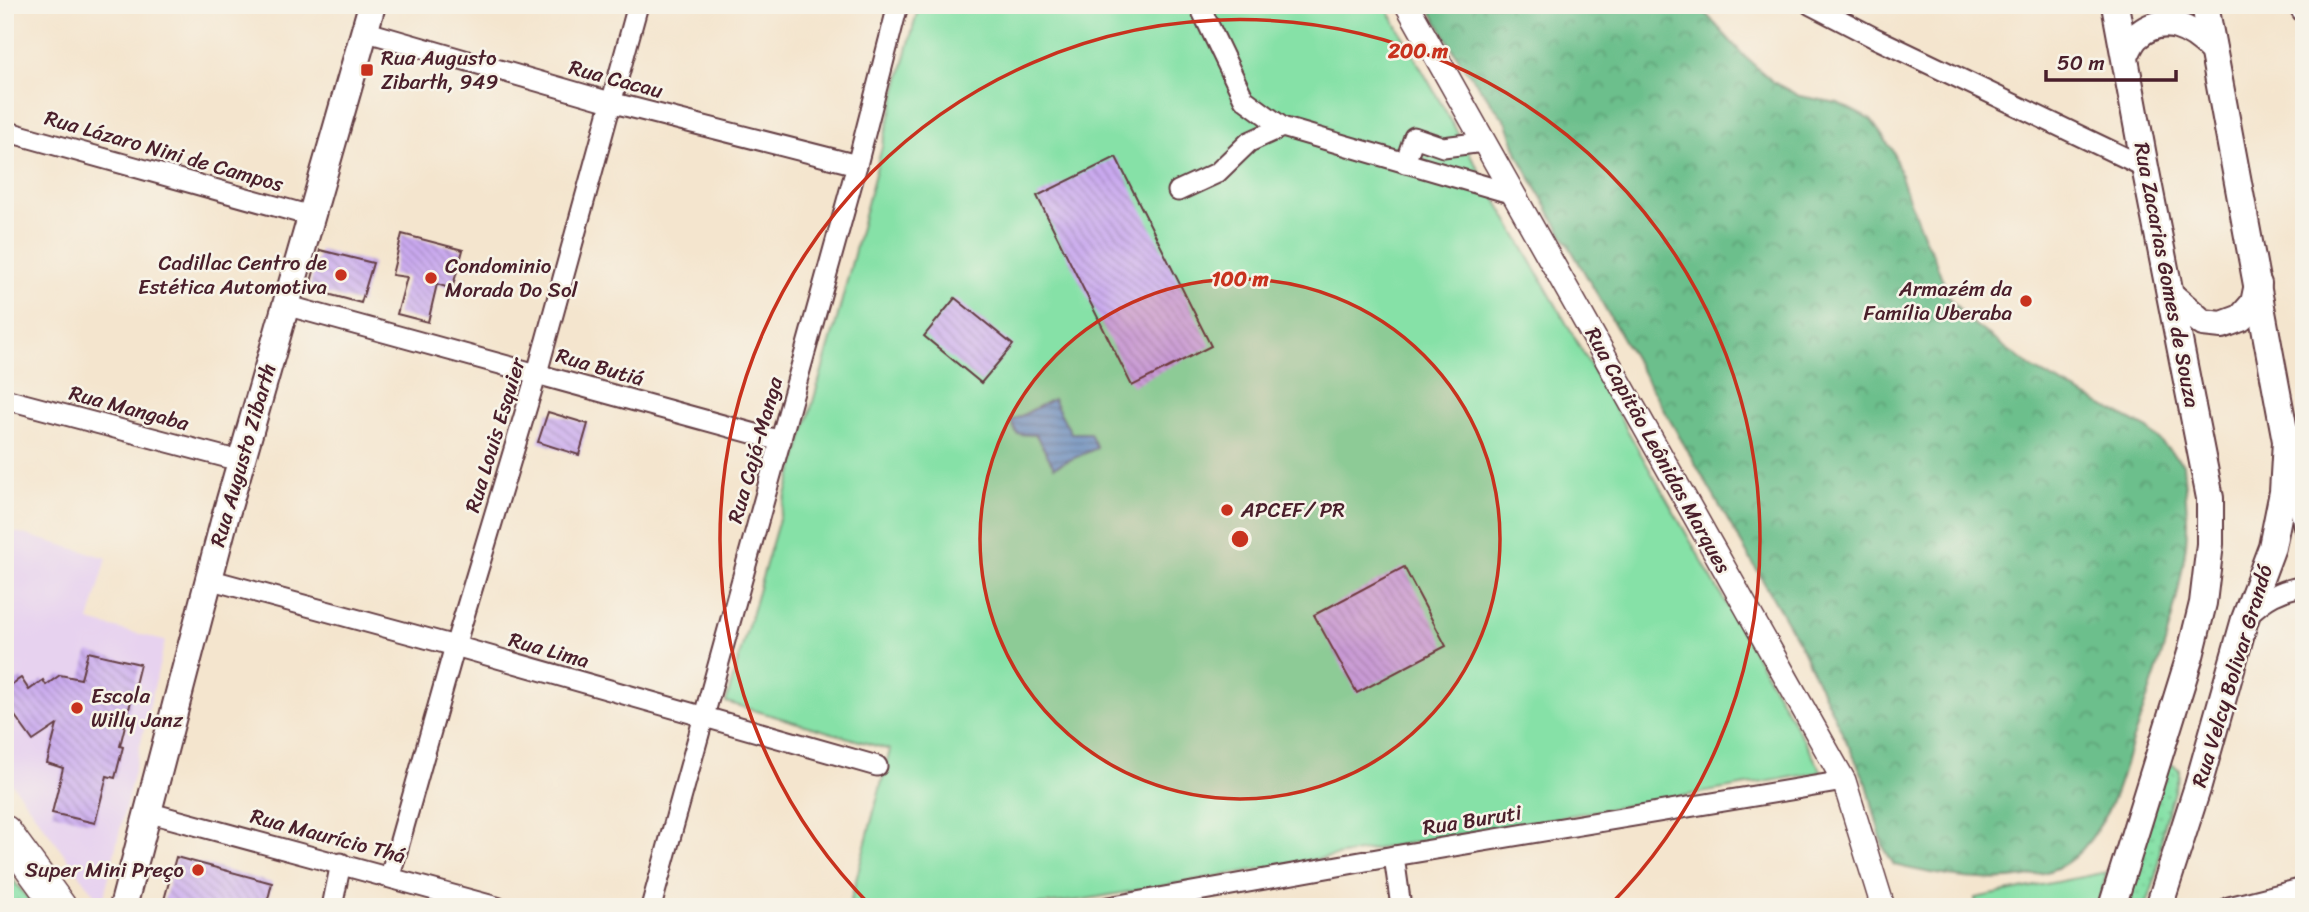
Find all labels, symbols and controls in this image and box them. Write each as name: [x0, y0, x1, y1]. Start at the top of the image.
text: 200 m: [1387, 32, 1449, 70]
scale bar: [2046, 38, 2176, 82]
place label: Rua Augusto Zibarth, 949: [381, 39, 498, 101]
text: 50 m: [2057, 44, 2105, 82]
street label: Rua Cacau: [565, 48, 668, 110]
marker: Rua Augusto Zibarth, 949: [359, 62, 375, 78]
street label: Rua Lázaro Nini de Campos: [40, 99, 288, 203]
street label: Rua Zacarias Gomes de Souza: [2123, 139, 2211, 411]
place label: Cadillac Centro de Estética Automotiva: [138, 244, 327, 306]
place label: Condominio Morada Do Sol: [445, 247, 579, 309]
text: 100 m: [1211, 260, 1269, 298]
marker: Cadillac Centro de Estética Automotiva: [333, 267, 349, 283]
marker: Condominio Morada Do Sol: [423, 270, 439, 286]
place label: Armazém da Família Uberaba: [1863, 270, 2012, 332]
marker: Armazém da Família Uberaba: [2018, 293, 2034, 309]
street label: Rua Capitão Leônidas Marques: [1574, 320, 1742, 581]
street label: Rua Butiá: [551, 336, 649, 398]
street label: Rua Louis Esquier: [453, 351, 537, 517]
street label: Rua Augusto Zibarth: [199, 359, 287, 551]
street label: Rua Cajá-Manga: [716, 372, 794, 528]
street label: Rua Mangaba: [65, 374, 194, 442]
place label: APCEF/ PR: [1240, 491, 1345, 529]
marker: APCEF/ PR: [1219, 502, 1235, 518]
centre of rings: [1228, 527, 1252, 551]
street label: Rua Velcy Bolivar Grandó: [2180, 560, 2284, 792]
street label: Rua Lima: [504, 620, 594, 680]
place label: Escola Willy Janz: [91, 677, 184, 739]
marker: Escola Willy Janz: [69, 700, 85, 716]
street label: Rua Buruti: [1420, 793, 1525, 847]
street label: Rua Maurício Thá: [246, 797, 410, 875]
place label: Super Mini Preço: [25, 851, 184, 889]
marker: Super Mini Preço: [190, 862, 206, 878]

